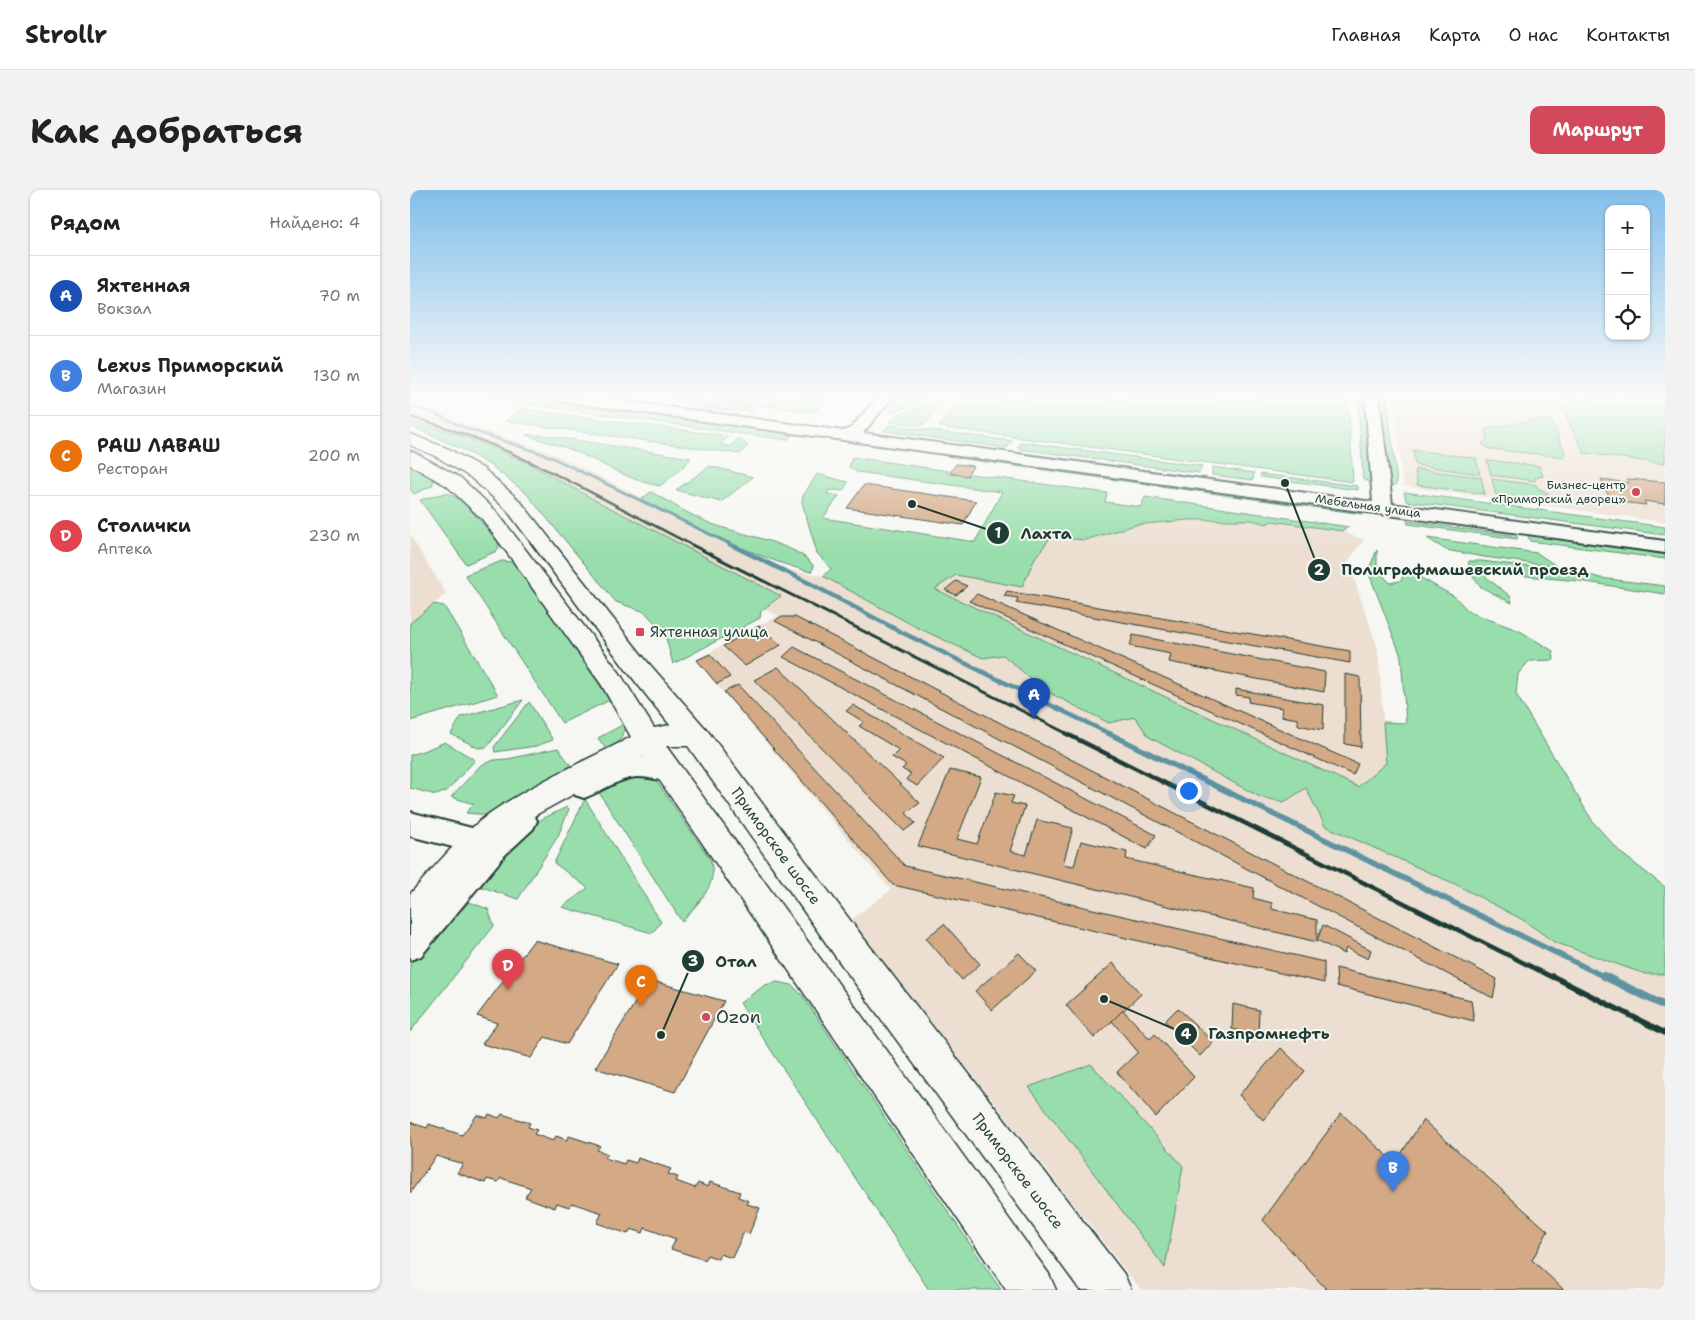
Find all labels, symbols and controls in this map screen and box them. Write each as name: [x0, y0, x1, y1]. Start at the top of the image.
text: Strollr: [25, 19, 107, 51]
text: Главная: [1331, 23, 1401, 47]
text: Карта: [1429, 23, 1481, 47]
text: О нас: [1509, 23, 1558, 47]
text: Контакты: [1586, 23, 1670, 47]
button: Маршрут: [1530, 106, 1665, 154]
text: Как добраться: [30, 107, 303, 154]
map controls: [1605, 205, 1650, 340]
button: +: [1605, 205, 1650, 250]
text: Рядом: [50, 209, 120, 237]
text: Найдено: 4: [269, 212, 360, 233]
button: −: [1605, 250, 1650, 295]
text: Яхтенная: [97, 273, 191, 298]
text: A: [60, 285, 72, 306]
text: 70 m: [319, 285, 360, 306]
button: locate: [1605, 295, 1650, 340]
text: Вокзал: [97, 298, 152, 319]
text: Lexus Приморский: [97, 353, 283, 378]
text: B: [61, 365, 71, 386]
text: 130 m: [313, 365, 360, 386]
text: Магазин: [97, 378, 166, 399]
text: РАШ ЛАВАШ: [97, 433, 220, 458]
text: C: [61, 445, 71, 466]
text: 200 m: [308, 445, 360, 466]
text: Ресторан: [97, 458, 168, 479]
place label: Бизнес-центр «Приморский дворец»: [1491, 477, 1626, 507]
marker: Бизнес-центр «Приморский дворец»: [1630, 486, 1642, 498]
street label: Мебельная улица: [1314, 491, 1422, 521]
text: Столички: [97, 513, 191, 538]
callout: Лахта: [985, 517, 1082, 548]
text: 1: [995, 523, 1002, 543]
text: Лахта: [1020, 523, 1072, 544]
text: D: [60, 525, 72, 546]
text: 230 m: [308, 525, 360, 546]
text: Аптека: [97, 538, 152, 559]
callout: Полиграфмашевский проезд: [1306, 554, 1599, 585]
text: Полиграфмашевский проезд: [1341, 559, 1589, 580]
text: 2: [1314, 560, 1325, 580]
place label: Яхтенная улица: [650, 622, 769, 642]
marker: Яхтенная улица: [634, 626, 646, 638]
pin: A: [1018, 678, 1050, 719]
your location: [1176, 778, 1202, 804]
street label: Приморское шоссе: [727, 783, 825, 909]
callout: Отал: [681, 946, 767, 977]
pin: D: [492, 949, 524, 990]
text: 3: [688, 951, 698, 971]
text: Отал: [715, 951, 757, 972]
pin: C: [625, 965, 657, 1006]
place label: Ozon: [716, 1005, 761, 1029]
marker: Ozon: [700, 1011, 712, 1023]
callout: Газпромнефть: [1173, 1018, 1340, 1049]
text: Газпромнефть: [1208, 1023, 1330, 1044]
text: 4: [1181, 1024, 1192, 1044]
street label: Приморское шоссе: [968, 1109, 1068, 1233]
pin: B: [1377, 1151, 1409, 1192]

